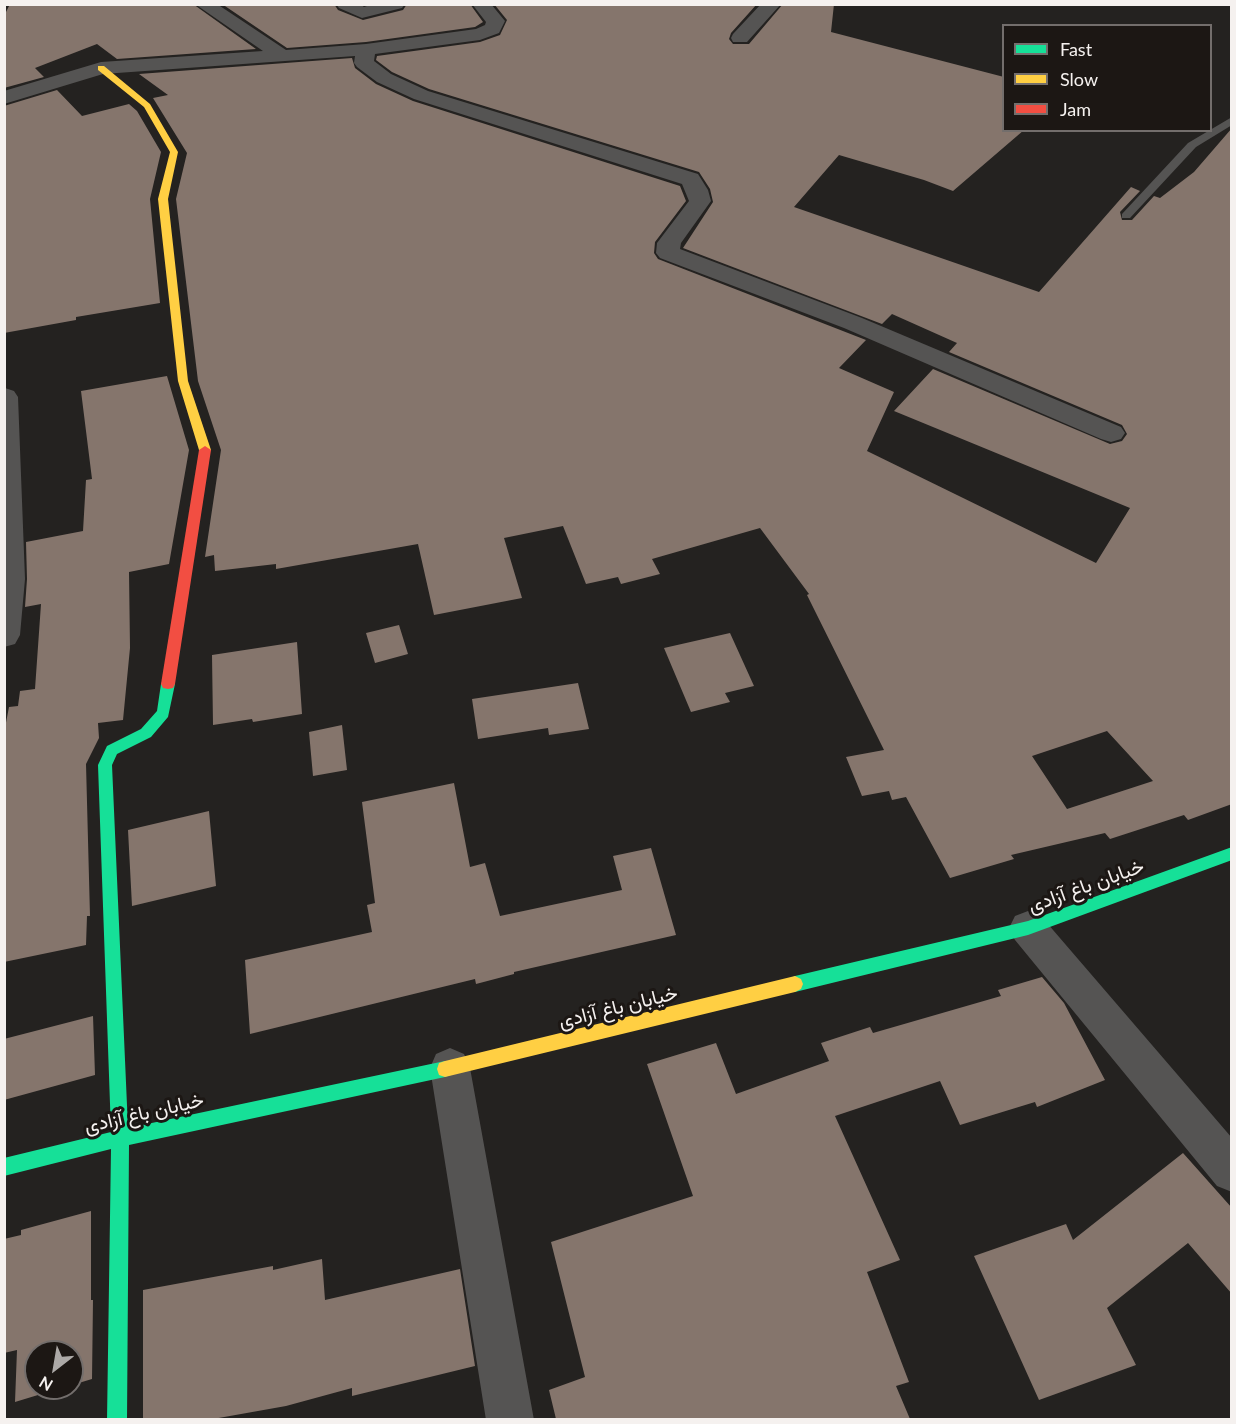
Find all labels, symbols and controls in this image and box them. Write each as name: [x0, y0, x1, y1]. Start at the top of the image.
legend: [1002, 24, 1212, 132]
text: Fast: [1060, 38, 1092, 60]
text: Slow: [1060, 68, 1098, 90]
text: Jam: [1060, 98, 1091, 120]
street label: خیابان باغ آزادی: [1025, 854, 1147, 918]
street label: خیابان باغ آزادی: [556, 981, 680, 1033]
street label: خیابان باغ آزادی: [82, 1088, 206, 1138]
north arrow: [24, 1340, 84, 1400]
text: N: [35, 1373, 56, 1395]

